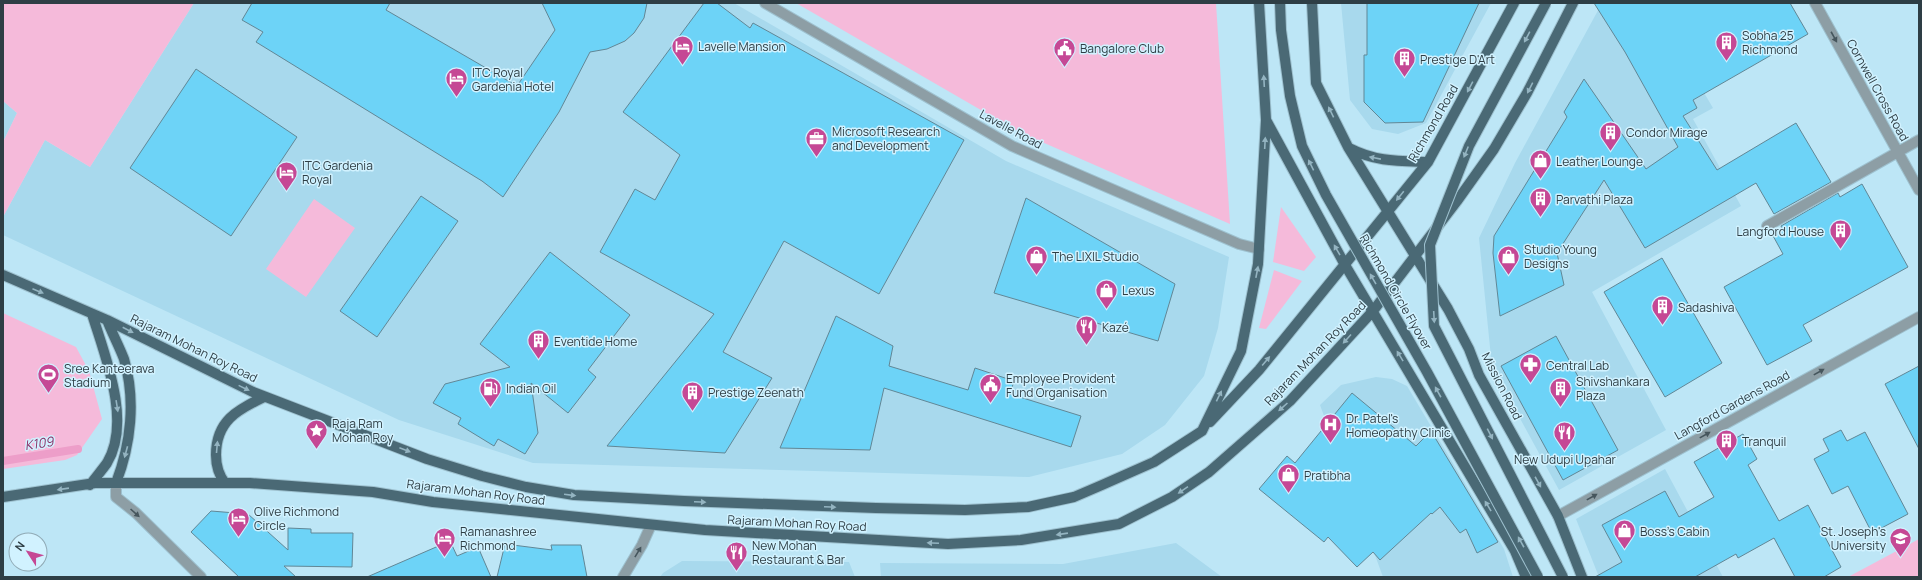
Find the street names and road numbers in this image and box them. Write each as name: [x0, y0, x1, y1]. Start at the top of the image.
street label: Cornwell Cross Road: [1843, 36, 1913, 144]
street label: Richmond Road: [1404, 81, 1462, 165]
street label: Lavelle Road: [977, 105, 1045, 153]
street label: Richmond Circle Flyover: [1356, 231, 1437, 354]
street label: Rajaram Mohan Roy Road: [1260, 297, 1370, 409]
street label: Rajaram Mohan Roy Road: [128, 310, 260, 386]
street label: Mission Road: [1478, 349, 1526, 423]
street label: Langford Gardens Road: [1671, 366, 1793, 444]
street label: Rajaram Mohan Roy Road: [406, 475, 546, 509]
street label: Rajaram Mohan Roy Road: [727, 511, 867, 535]

